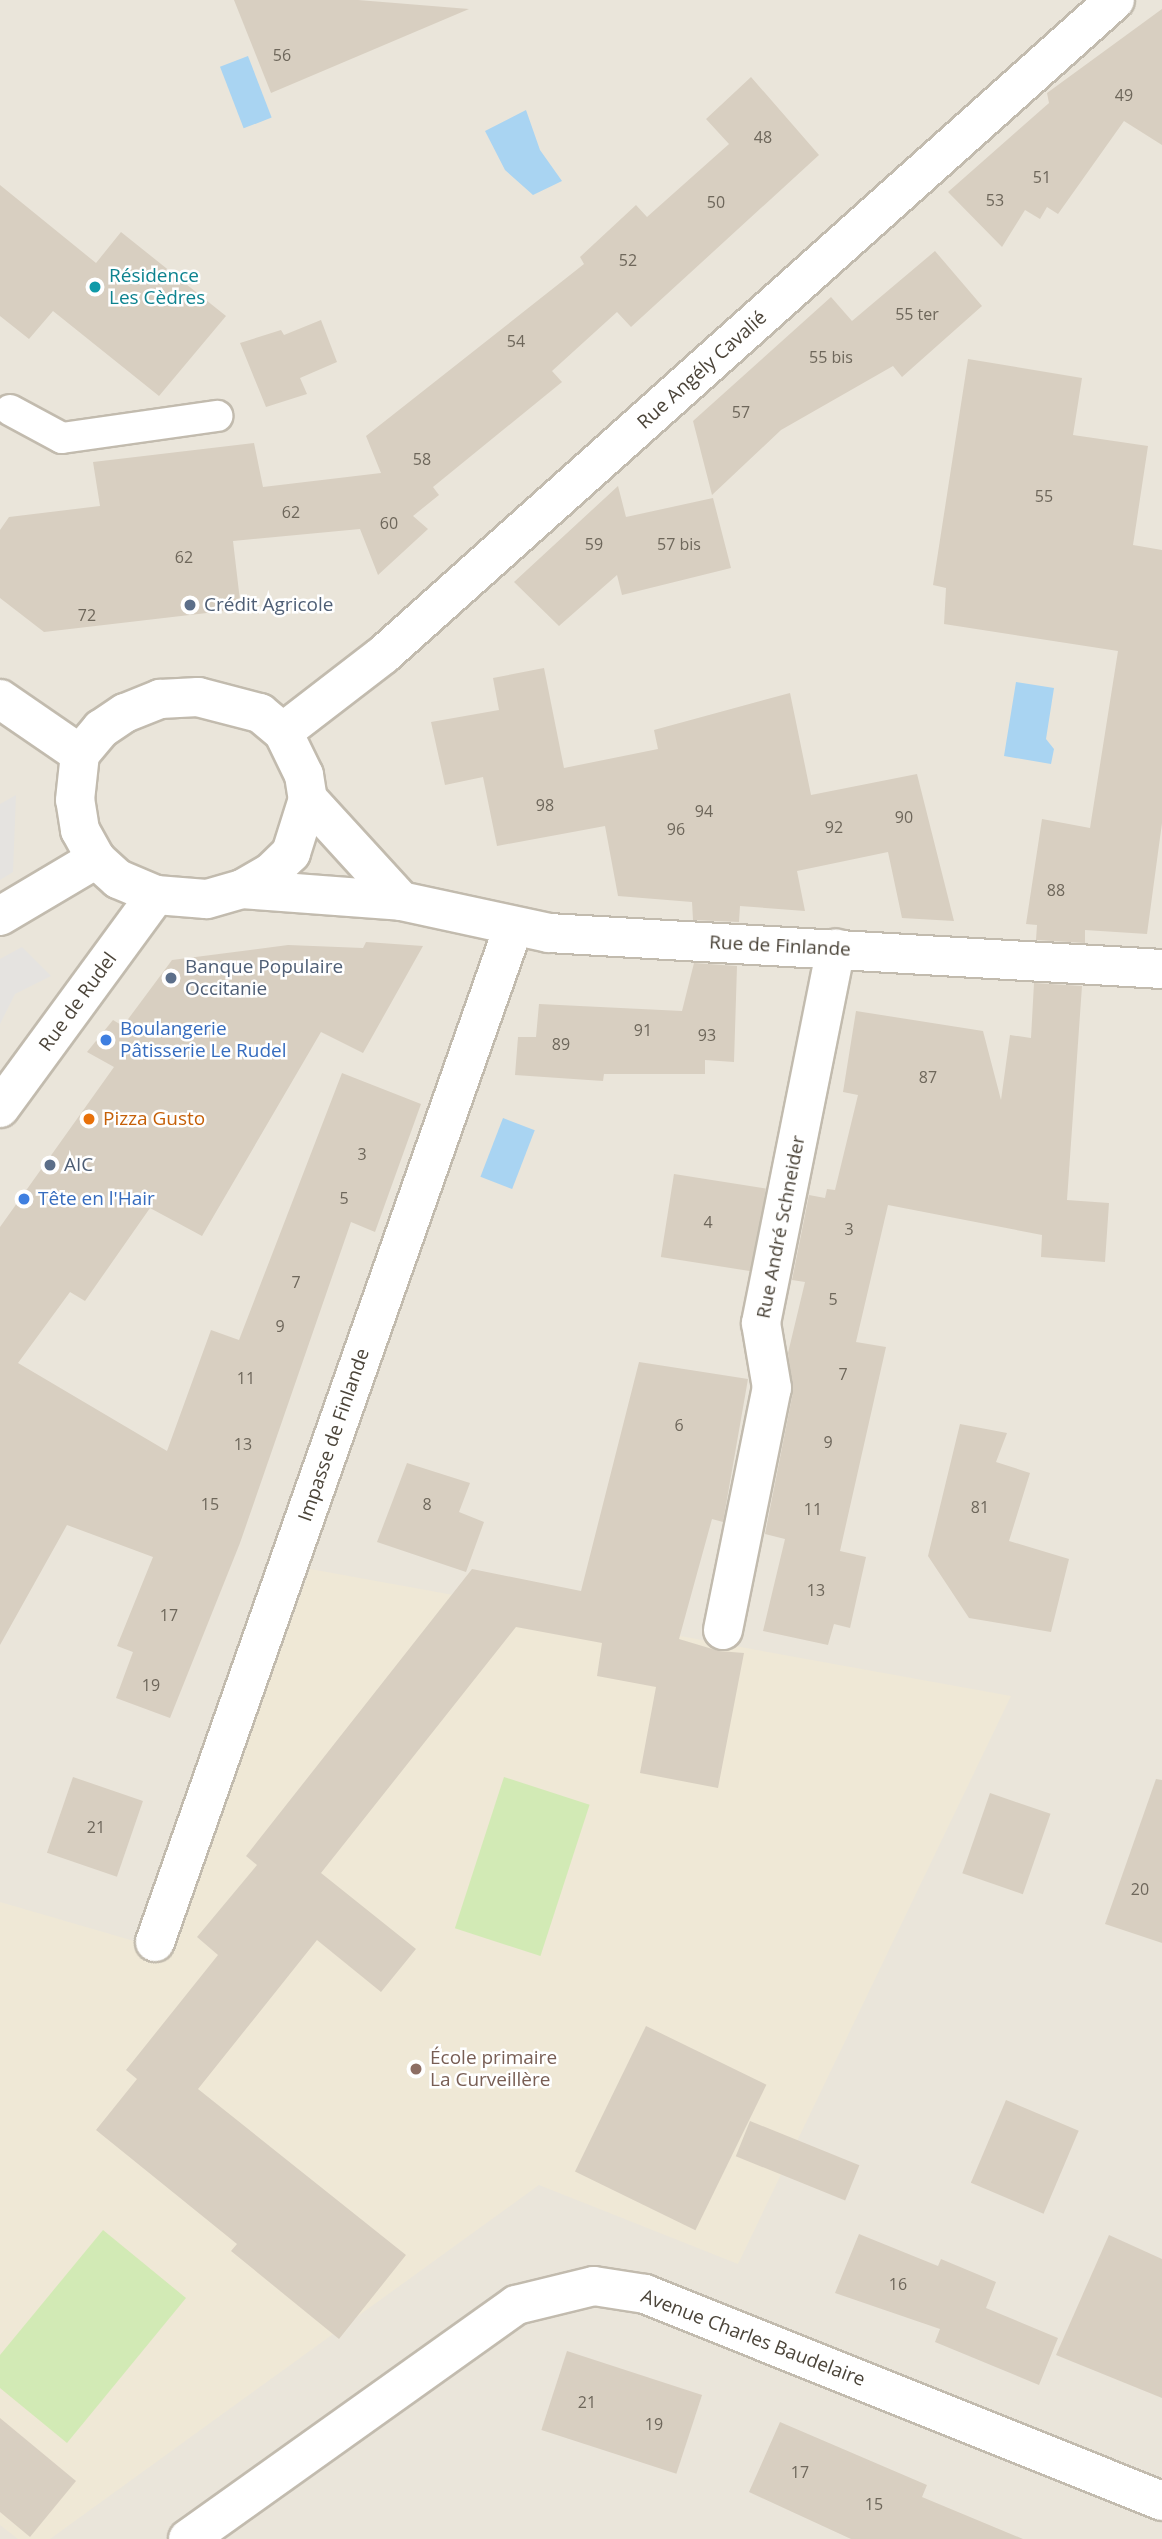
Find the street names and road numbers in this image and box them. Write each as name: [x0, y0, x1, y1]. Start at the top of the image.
street label: Rue Angély Cavalié: [633, 306, 771, 434]
street label: Rue de Finlande: [709, 931, 851, 961]
street label: Rue de Rudel: [34, 948, 122, 1056]
street label: Rue André Schneider: [752, 1134, 810, 1320]
street label: Impasse de Finlande: [294, 1345, 374, 1525]
street label: Avenue Charles Baudelaire: [638, 2285, 868, 2391]

